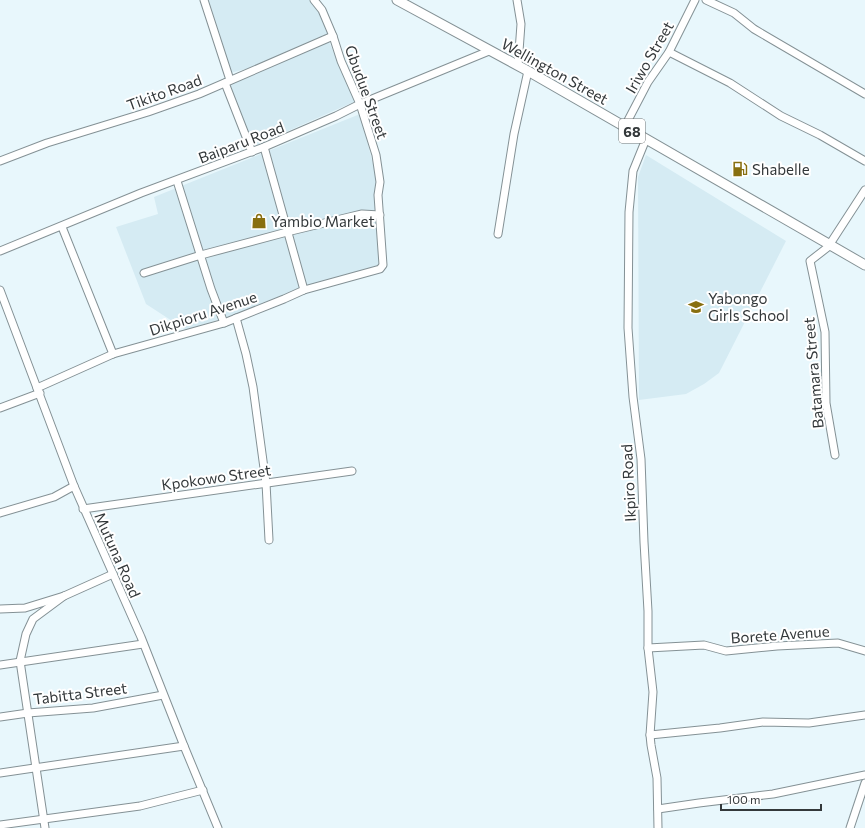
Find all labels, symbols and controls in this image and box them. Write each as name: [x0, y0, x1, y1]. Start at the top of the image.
street label: Iriwo Street: [621, 18, 677, 96]
street label: Wellington Street: [498, 34, 612, 108]
street label: Gbudue Street: [342, 43, 392, 141]
street label: Tikito Road: [124, 70, 204, 114]
street label: Baiparu Road: [196, 117, 286, 167]
road number: 68: [619, 119, 645, 143]
fuel station icon: Shabelle: [731, 160, 749, 178]
place label: Shabelle: [752, 160, 810, 178]
shop icon: Yambio Market: [250, 212, 268, 230]
place label: Yambio Market: [271, 212, 375, 230]
street label: Dikpioru Avenue: [147, 287, 259, 339]
place label: Yabongo Girls School: [708, 289, 789, 324]
school or university icon: Yabongo Girls School: [687, 298, 705, 316]
street label: Batamara Street: [799, 317, 827, 429]
street label: Ikpiro Road: [617, 444, 639, 522]
street label: Kpokowo Street: [160, 460, 272, 494]
street label: Mutuna Road: [91, 510, 145, 600]
street label: Borete Avenue: [730, 622, 830, 646]
street label: Tabitta Street: [32, 678, 128, 708]
scale bar: [721, 786, 821, 812]
text: 100 m: [727, 792, 761, 806]

